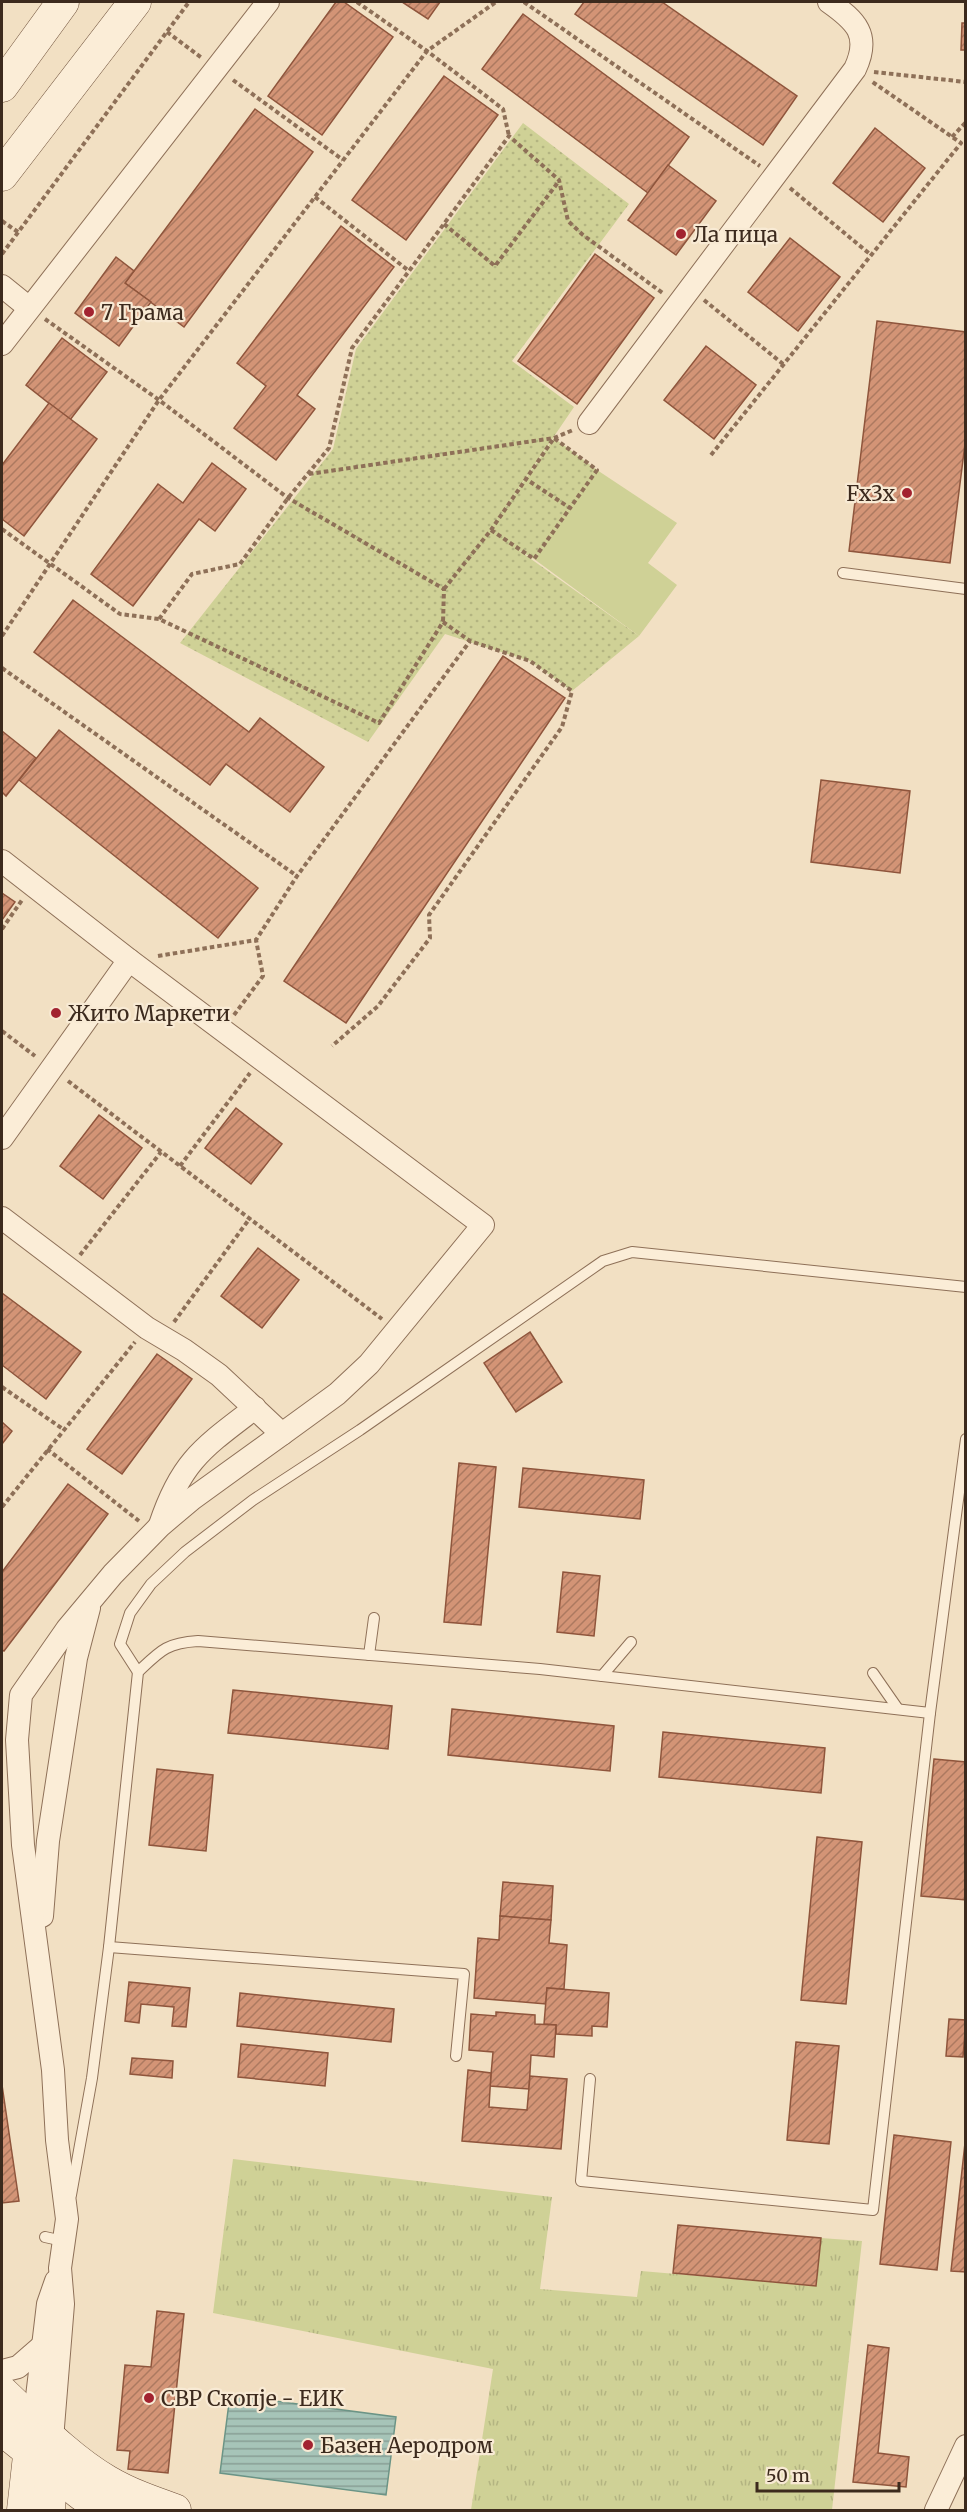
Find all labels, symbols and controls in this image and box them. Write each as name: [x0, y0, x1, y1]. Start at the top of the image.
place label: Ла пица: [693, 221, 778, 248]
marker: Ла пица: [674, 227, 688, 241]
place label: 7 Грама: [101, 299, 184, 326]
marker: 7 Грама: [82, 305, 96, 319]
place label: Fx3x: [846, 480, 896, 507]
marker: Fx3x: [900, 486, 914, 500]
place label: Жито Маркети: [68, 1000, 230, 1027]
marker: Жито Маркети: [49, 1006, 63, 1020]
place label: СВР Скопје - ЕИК: [161, 2385, 344, 2412]
marker: СВР Скопје - ЕИК: [142, 2391, 156, 2405]
place label: Базен Аеродром: [320, 2432, 493, 2459]
marker: Базен Аеродром: [301, 2438, 315, 2452]
scale bar: [757, 2455, 900, 2493]
text: 50 m: [766, 2464, 810, 2487]

